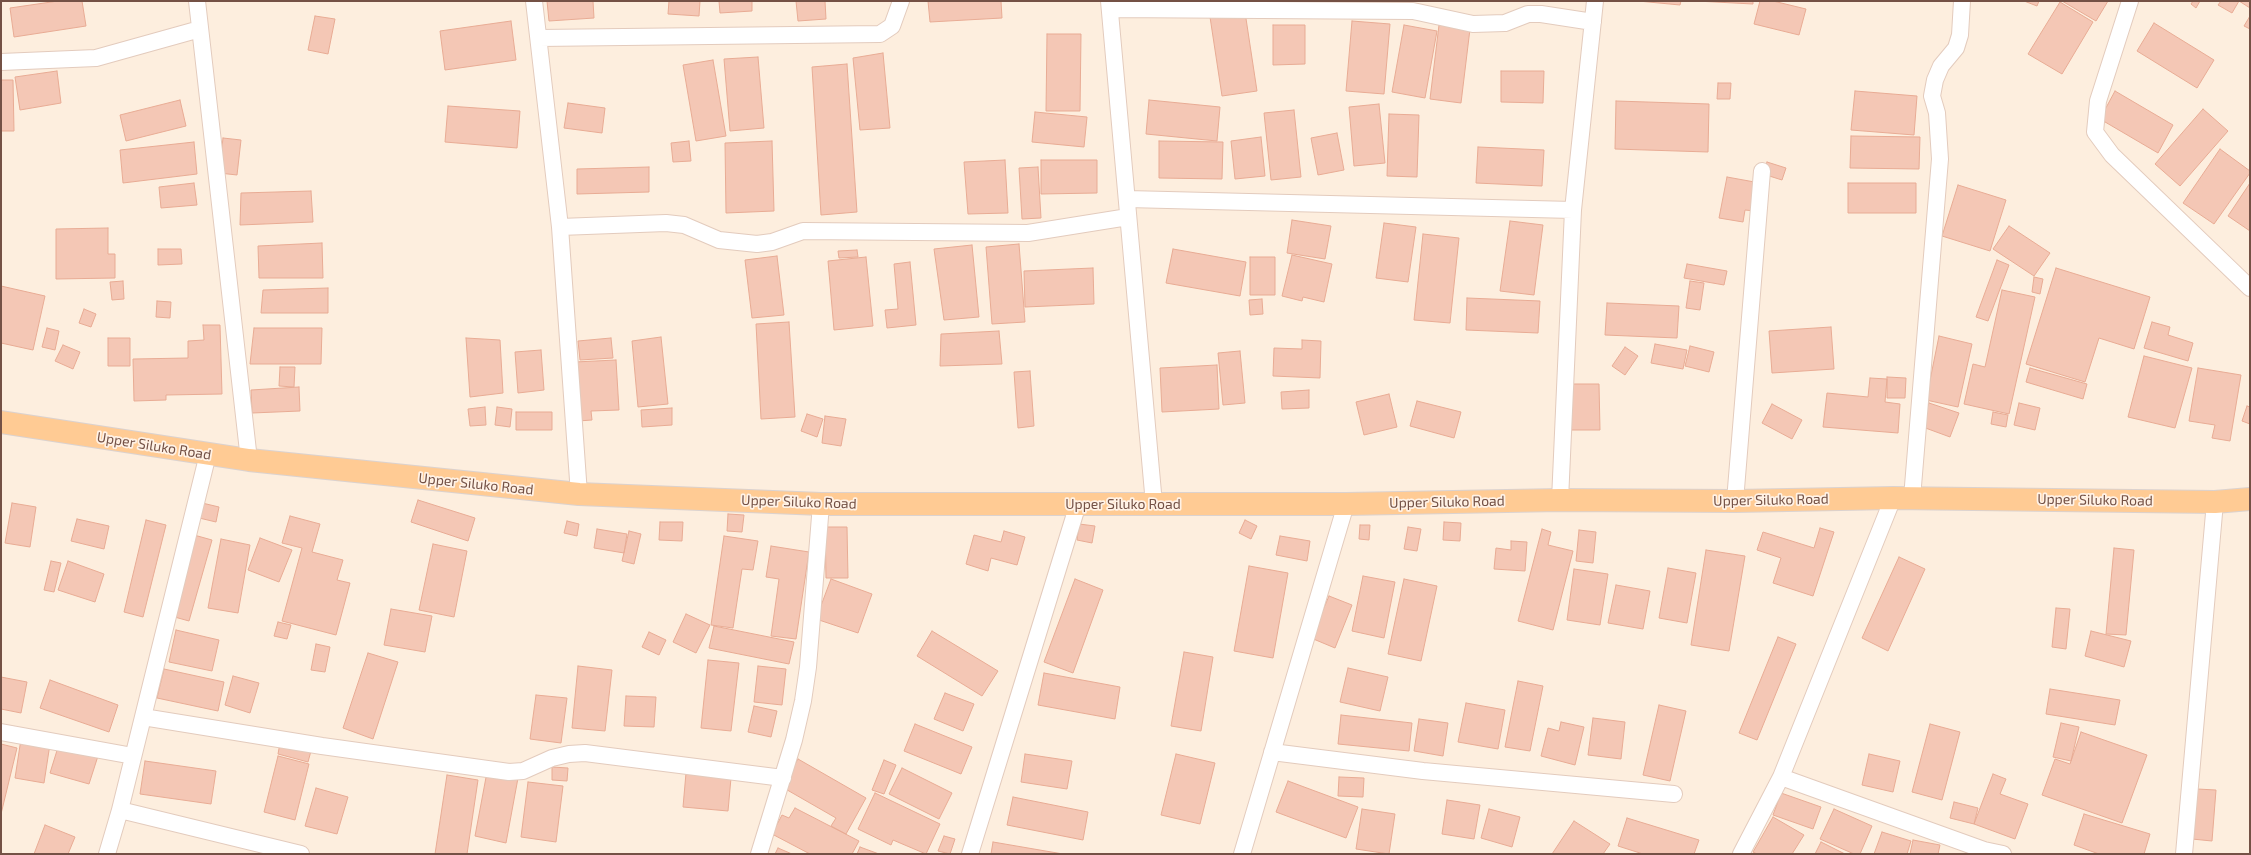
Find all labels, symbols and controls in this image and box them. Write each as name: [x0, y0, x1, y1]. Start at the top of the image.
street label: Upper Siluko Road: [96, 429, 212, 463]
street label: Upper Siluko Road: [418, 470, 534, 498]
street label: Upper Siluko Road: [1713, 491, 1829, 509]
street label: Upper Siluko Road: [2037, 491, 2153, 509]
street label: Upper Siluko Road: [741, 492, 857, 512]
street label: Upper Siluko Road: [1389, 493, 1505, 511]
street label: Upper Siluko Road: [1065, 496, 1181, 512]

